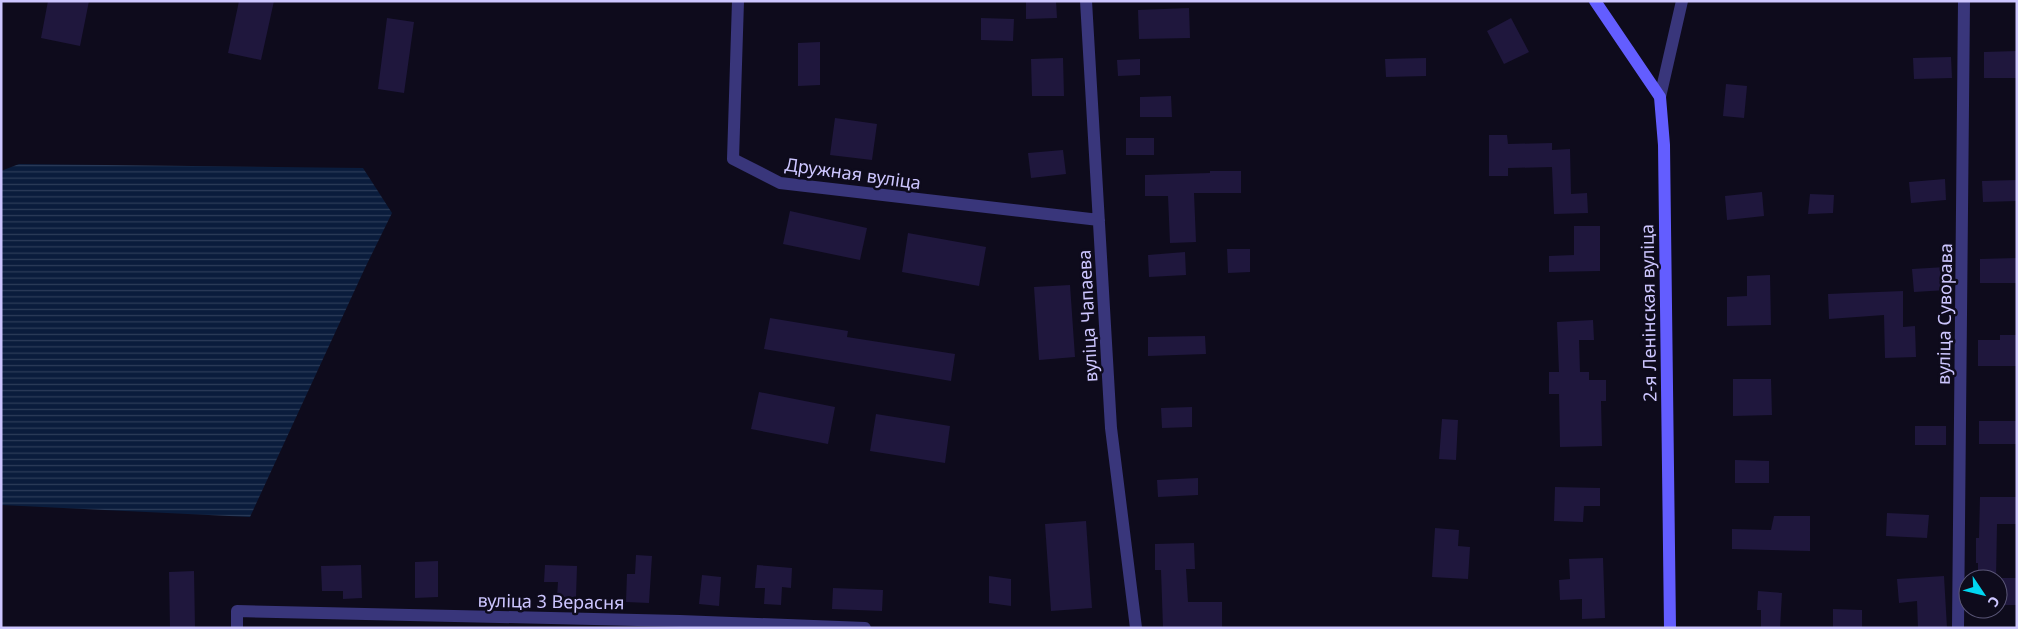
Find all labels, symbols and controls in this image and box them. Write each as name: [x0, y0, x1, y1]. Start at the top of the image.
street label: Дружная вуліца: [784, 152, 922, 194]
street label: 2-я Ленінская вуліца: [1634, 224, 1662, 402]
street label: вуліца Суворава: [1931, 243, 1957, 385]
street label: вуліца Чапаева: [1072, 249, 1102, 383]
north arrow: [1958, 569, 2008, 619]
street label: вуліца 3 Верасня: [477, 588, 625, 614]
text: С: [1984, 593, 2004, 611]

